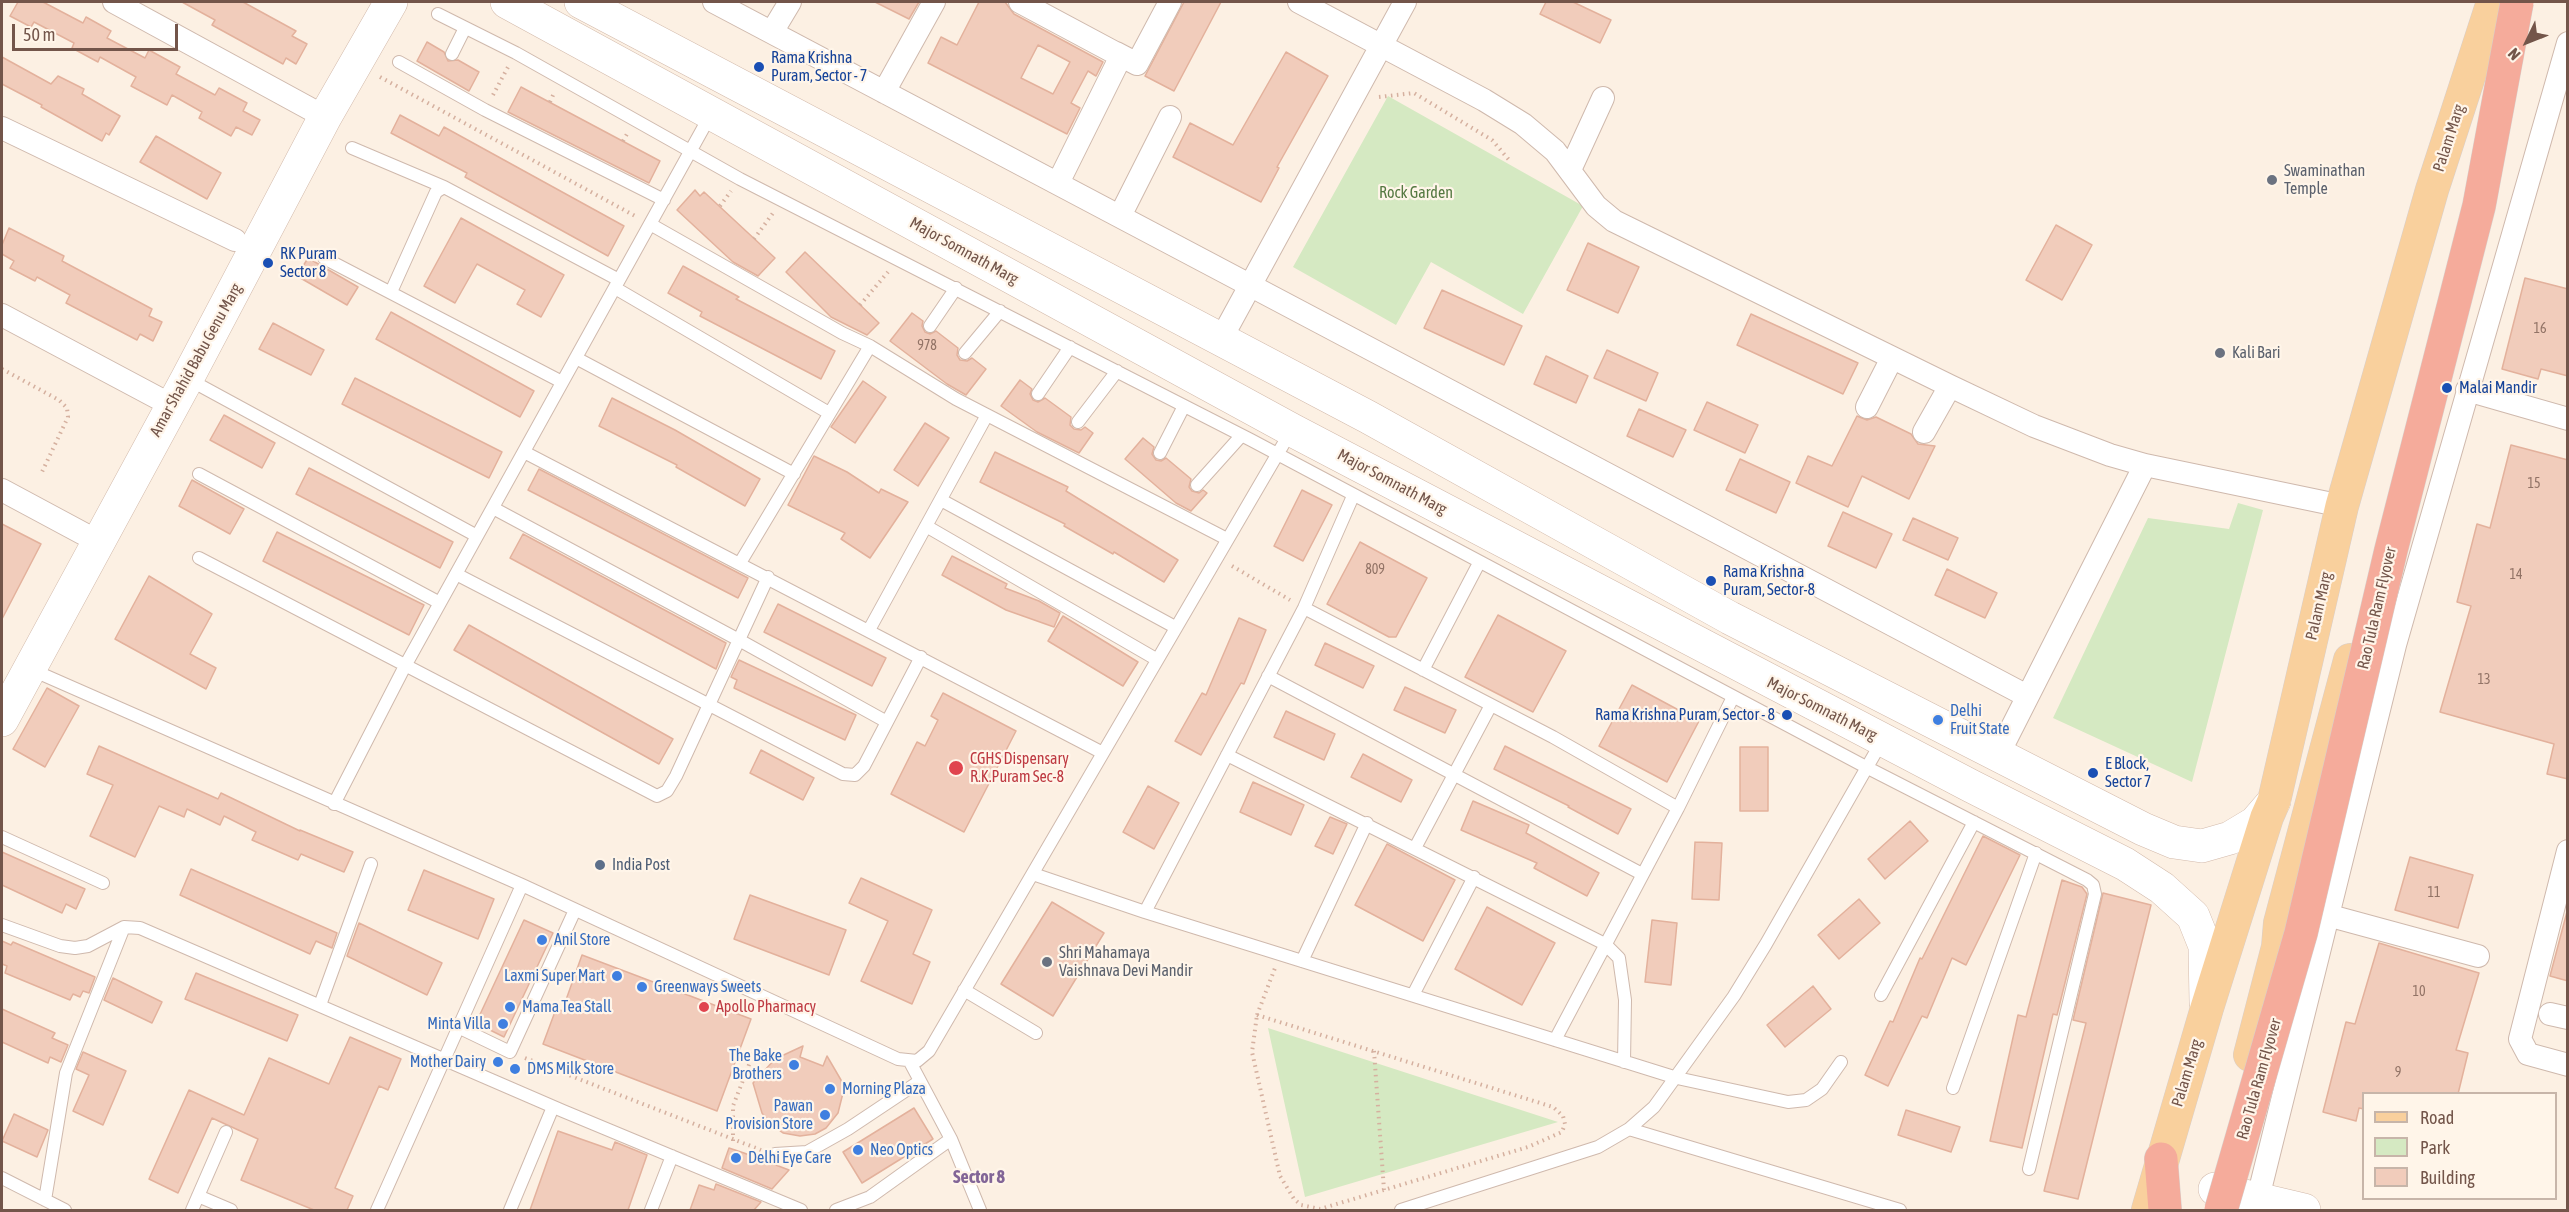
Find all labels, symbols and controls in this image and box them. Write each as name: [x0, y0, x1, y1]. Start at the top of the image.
scale bar: [15, 12, 182, 50]
north arrow: [2497, 12, 2557, 72]
text: 50 m: [23, 24, 55, 45]
text: N: [2504, 45, 2524, 64]
place label: Rama Krishna Puram, Sector - 7: [771, 48, 867, 86]
marker: Rama Krishna Puram, Sector - 7: [752, 60, 766, 74]
street label: Palam Marg: [2429, 102, 2469, 174]
place label: Swaminathan Temple: [2284, 161, 2365, 199]
marker: Swaminathan Temple: [2265, 173, 2279, 187]
park label: Rock Garden: [1379, 183, 1453, 203]
street label: Major Somnath Marg: [906, 213, 1022, 289]
place label: RK Puram Sector 8: [280, 244, 337, 282]
marker: RK Puram Sector 8: [261, 256, 275, 270]
street label: Amar Shahid Babu Genu Marg: [146, 280, 246, 440]
house number: 16: [2533, 321, 2547, 337]
house number: 978: [917, 338, 937, 354]
place label: Kali Bari: [2232, 343, 2280, 363]
marker: Kali Bari: [2213, 346, 2227, 360]
place label: Malai Mandir: [2459, 378, 2537, 398]
marker: Malai Mandir: [2440, 381, 2454, 395]
street label: Major Somnath Marg: [1334, 445, 1450, 519]
house number: 15: [2527, 476, 2541, 492]
street label: Rao Tula Ram Flyover: [2354, 545, 2400, 671]
house number: 809: [1365, 562, 1385, 578]
place label: Rama Krishna Puram, Sector-8: [1723, 562, 1815, 600]
house number: 14: [2509, 567, 2523, 583]
street label: Palam Marg: [2302, 570, 2336, 642]
marker: Rama Krishna Puram, Sector-8: [1704, 574, 1718, 588]
house number: 13: [2477, 672, 2491, 688]
street label: Major Somnath Marg: [1764, 673, 1880, 745]
place label: Delhi Fruit State: [1950, 701, 2010, 739]
place label: Rama Krishna Puram, Sector - 8: [1595, 705, 1775, 725]
marker: Rama Krishna Puram, Sector - 8: [1780, 708, 1794, 722]
marker: Delhi Fruit State: [1931, 713, 1945, 727]
place label: CGHS Dispensary R.K.Puram Sec-8: [970, 749, 1069, 787]
place label: E Block, Sector 7: [2105, 754, 2151, 792]
marker: CGHS Dispensary R.K.Puram Sec-8: [947, 759, 965, 777]
marker: E Block, Sector 7: [2086, 766, 2100, 780]
place label: India Post: [612, 855, 670, 875]
marker: India Post: [593, 858, 607, 872]
house number: 11: [2427, 885, 2441, 901]
place label: Anil Store: [554, 930, 610, 950]
marker: Anil Store: [535, 933, 549, 947]
place label: Shri Mahamaya Vaishnava Devi Mandir: [1059, 943, 1193, 981]
marker: Shri Mahamaya Vaishnava Devi Mandir: [1040, 955, 1054, 969]
place label: Laxmi Super Mart: [504, 966, 605, 986]
marker: Laxmi Super Mart: [610, 969, 624, 983]
place label: Greenways Sweets: [654, 977, 761, 997]
marker: Greenways Sweets: [635, 980, 649, 994]
house number: 10: [2412, 984, 2426, 1000]
place label: Mama Tea Stall: [522, 997, 612, 1017]
place label: Apollo Pharmacy: [716, 997, 816, 1017]
marker: Mama Tea Stall: [503, 1000, 517, 1014]
marker: Apollo Pharmacy: [697, 1000, 711, 1014]
place label: Minta Villa: [427, 1014, 491, 1034]
street label: Rao Tula Ram Flyover: [2233, 1016, 2285, 1142]
marker: Minta Villa: [496, 1017, 510, 1031]
street label: Palam Marg: [2168, 1037, 2206, 1109]
place label: The Bake Brothers: [729, 1046, 782, 1084]
place label: Mother Dairy: [410, 1052, 486, 1072]
marker: Mother Dairy: [491, 1055, 505, 1069]
marker: The Bake Brothers: [787, 1058, 801, 1072]
place label: DMS Milk Store: [527, 1059, 614, 1079]
marker: DMS Milk Store: [508, 1062, 522, 1076]
house number: 9: [2395, 1065, 2401, 1081]
place label: Morning Plaza: [842, 1079, 926, 1099]
marker: Morning Plaza: [823, 1082, 837, 1096]
legend: [2362, 1092, 2557, 1200]
place label: Pawan Provision Store: [725, 1096, 813, 1134]
text: Road: [2420, 1107, 2454, 1128]
marker: Pawan Provision Store: [818, 1108, 832, 1122]
text: Park: [2420, 1137, 2450, 1158]
place label: Neo Optics: [870, 1140, 933, 1160]
marker: Neo Optics: [851, 1143, 865, 1157]
place label: Delhi Eye Care: [748, 1148, 831, 1168]
marker: Delhi Eye Care: [729, 1151, 743, 1165]
district label: Sector 8: [953, 1166, 1005, 1188]
text: Building: [2420, 1167, 2475, 1188]

